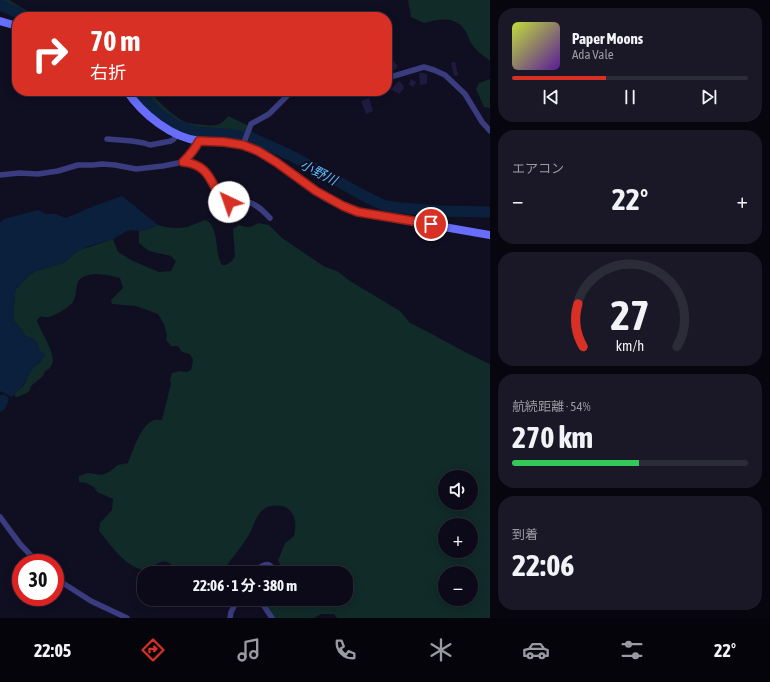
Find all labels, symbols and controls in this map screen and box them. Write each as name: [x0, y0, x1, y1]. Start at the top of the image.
text: 70 m: [90, 25, 140, 57]
icon: right: [24, 28, 76, 80]
text: Paper Moons: [572, 30, 643, 47]
text: Ada Vale: [572, 47, 614, 62]
text: 右折: [90, 62, 126, 83]
icon: previous: [540, 86, 562, 108]
icon: pause: [619, 86, 641, 108]
icon: next: [698, 86, 720, 108]
water label: 小野川: [298, 157, 341, 189]
text: エアコン: [512, 161, 564, 176]
position arrow: [208, 181, 250, 223]
text: 22°: [612, 182, 648, 216]
text: −: [512, 187, 523, 213]
text: +: [737, 187, 748, 213]
pin: [414, 207, 448, 241]
icon: arrive: [420, 213, 442, 235]
text: 27: [610, 291, 650, 339]
text: km/h: [616, 338, 644, 354]
text: 航続距離 · 54%: [512, 399, 591, 414]
text: 270 km: [512, 420, 593, 454]
map controls: [438, 470, 478, 606]
button: sound: [438, 470, 478, 510]
button: +: [438, 518, 478, 558]
text: 到着: [512, 527, 538, 542]
text: 22:06: [512, 548, 574, 582]
speed limit sign: 30: [12, 554, 64, 606]
button: −: [438, 566, 478, 606]
text: 22:06 · 1 分 · 380 m: [193, 577, 297, 594]
icon: directions: [139, 636, 167, 664]
icon: music: [235, 636, 263, 664]
icon: phone: [331, 636, 359, 664]
icon: climate: [427, 636, 455, 664]
icon: car: [522, 636, 550, 664]
icon: filters: [618, 636, 646, 664]
text: 22:05: [34, 640, 71, 661]
text: 22°: [714, 640, 736, 661]

